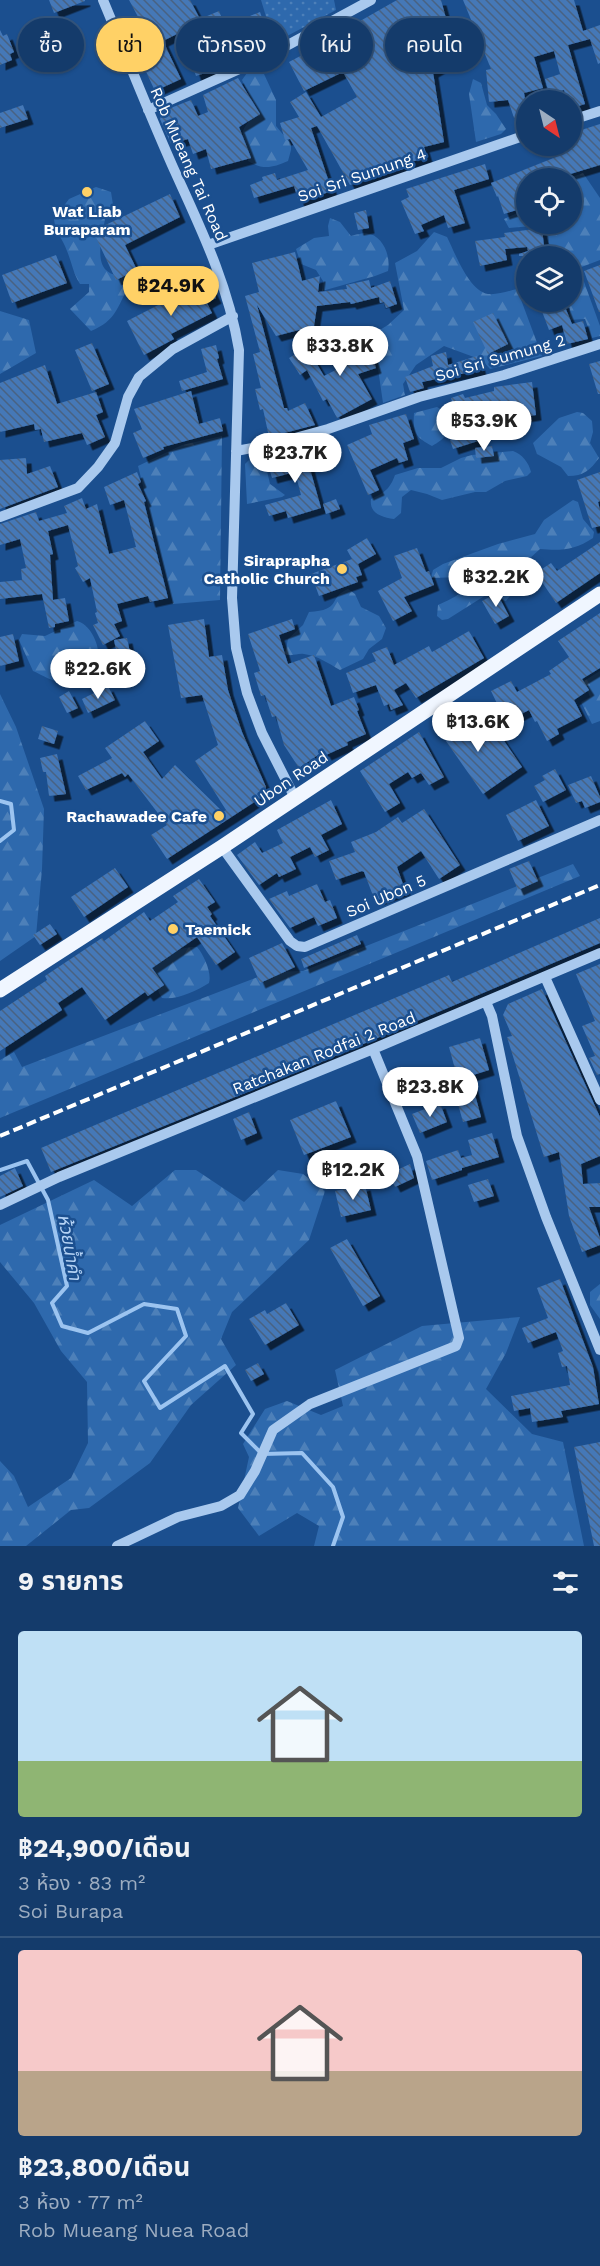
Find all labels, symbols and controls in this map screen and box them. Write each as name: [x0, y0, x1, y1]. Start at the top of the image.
chip: ซื้อ: [18, 18, 84, 72]
chip: เช่า: [96, 18, 164, 72]
chip: ตัวกรอง: [176, 18, 288, 72]
chip: ใหม่: [300, 18, 373, 72]
chip: คอนโด: [385, 18, 484, 72]
street label: Rob Mueang Tai Road: [146, 84, 232, 244]
north arrow: [516, 90, 582, 156]
map controls: [516, 90, 582, 312]
street label: Soi Sri Sumung 4: [295, 144, 429, 206]
button: locate: [516, 168, 582, 234]
marker: Wat Liab Buraparam: [80, 185, 94, 199]
place label: Wat Liab Buraparam: [43, 202, 131, 239]
button: layers: [516, 246, 582, 312]
pin: ฿24.9K: [122, 266, 220, 317]
text: ฿24.9K: [137, 273, 205, 297]
pin: ฿33.8K: [291, 326, 389, 377]
street label: Soi Sri Sumung 2: [433, 330, 567, 386]
text: ฿33.8K: [306, 333, 374, 357]
pin: ฿53.9K: [435, 401, 533, 452]
text: ฿53.9K: [450, 408, 518, 432]
pin: ฿23.7K: [246, 433, 344, 484]
text: ฿23.7K: [263, 440, 327, 464]
place label: Siraprapha Catholic Church: [203, 551, 331, 588]
pin: ฿32.2K: [447, 557, 545, 608]
marker: Siraprapha Catholic Church: [335, 562, 349, 576]
text: ฿32.2K: [463, 564, 529, 588]
pin: ฿22.6K: [49, 649, 147, 700]
text: ฿22.6K: [64, 656, 132, 680]
pin: ฿13.6K: [429, 702, 527, 753]
text: ฿13.6K: [446, 709, 510, 733]
street label: Ubon Road: [250, 747, 332, 811]
place label: Rachawadee Cafe: [66, 807, 207, 826]
marker: Rachawadee Cafe: [212, 809, 226, 823]
street label: Soi Ubon 5: [343, 871, 429, 921]
place label: Taemick: [185, 920, 251, 939]
marker: Taemick: [166, 922, 180, 936]
street label: Ratchakan Rodfai 2 Road: [230, 1008, 418, 1098]
pin: ฿23.8K: [381, 1067, 479, 1118]
text: ฿23.8K: [396, 1074, 464, 1098]
pin: ฿12.2K: [304, 1150, 402, 1201]
text: ฿12.2K: [321, 1157, 385, 1181]
water label: ห้วยน้ำคำ: [54, 1212, 88, 1282]
text: 9 รายการ: [18, 1566, 123, 1596]
icon: filters: [549, 1566, 582, 1599]
icon: home: [246, 1670, 354, 1778]
text: ฿24,900/เดือน: [18, 1833, 191, 1863]
text: 3 ห้อง · 83 m²: [18, 1871, 145, 1895]
text: Soi Burapa: [18, 1899, 123, 1923]
icon: home: [246, 1989, 354, 2097]
text: ฿23,800/เดือน: [18, 2152, 190, 2182]
text: 3 ห้อง · 77 m²: [18, 2190, 143, 2214]
text: Rob Mueang Nuea Road: [18, 2218, 249, 2242]

